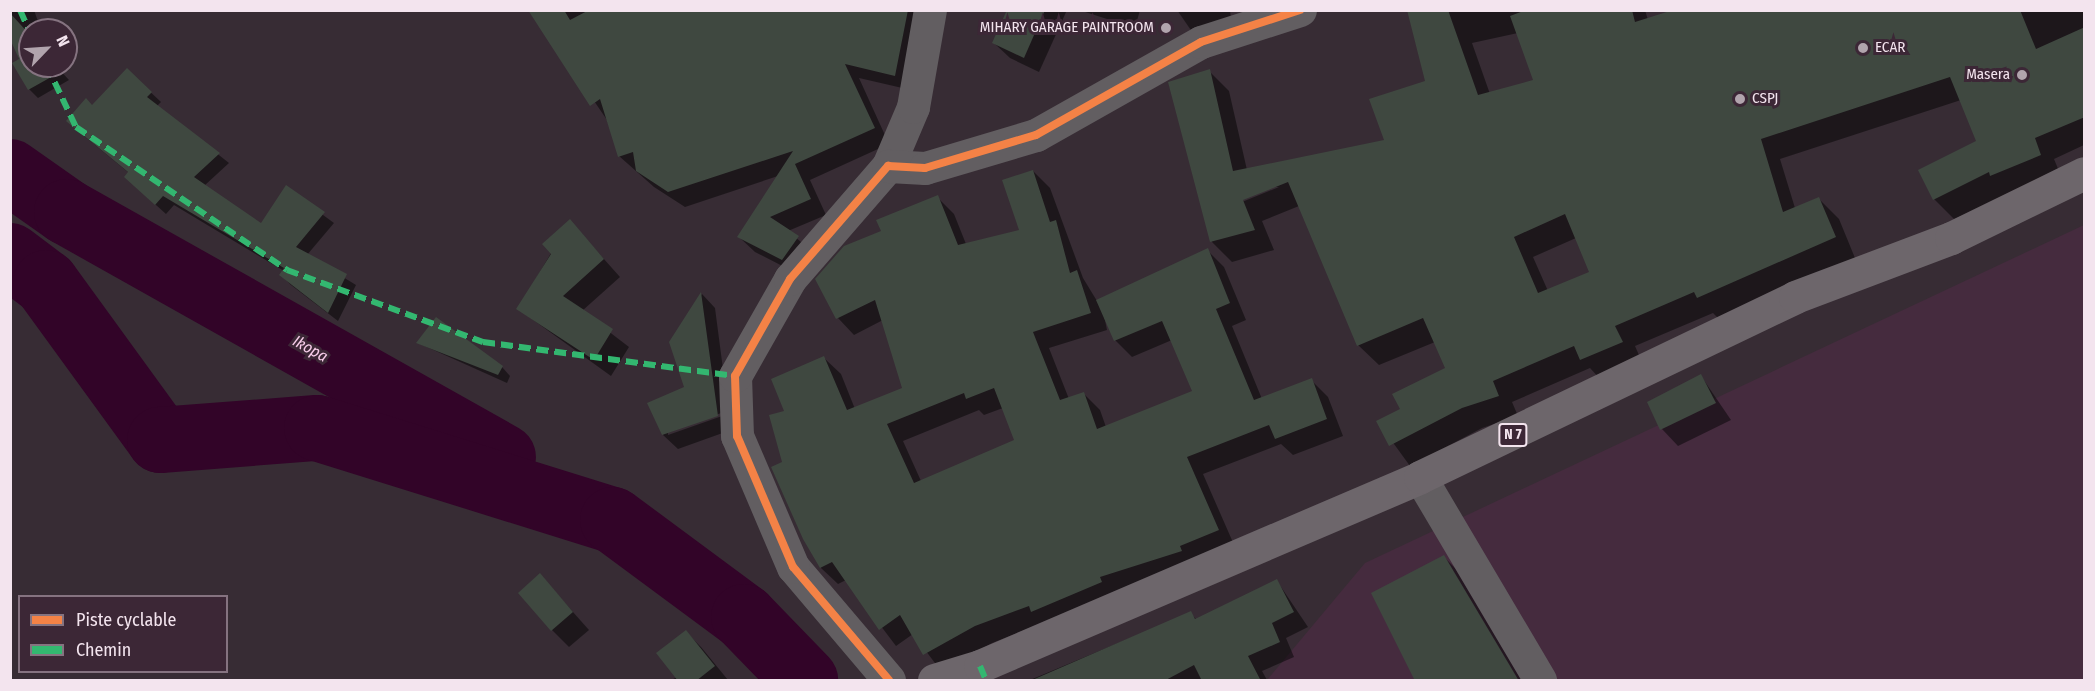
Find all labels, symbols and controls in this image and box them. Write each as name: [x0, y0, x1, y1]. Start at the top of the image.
north arrow: [18, 18, 78, 78]
place label: MIHARY GARAGE PAINTROOM: [980, 19, 1154, 37]
marker: MIHARY GARAGE PAINTROOM: [1159, 21, 1173, 35]
text: N: [52, 33, 74, 49]
place label: ECAR: [1875, 39, 1906, 57]
marker: ECAR: [1856, 41, 1870, 55]
place label: Masera: [1966, 66, 2010, 84]
marker: Masera: [2015, 68, 2029, 82]
place label: CSPJ: [1752, 90, 1778, 108]
marker: CSPJ: [1733, 92, 1747, 106]
water label: Ikopa: [289, 332, 331, 366]
road number: N 7: [1498, 424, 1528, 446]
legend: [18, 595, 228, 673]
text: Piste cyclable: [76, 609, 176, 631]
text: Chemin: [76, 639, 131, 661]

